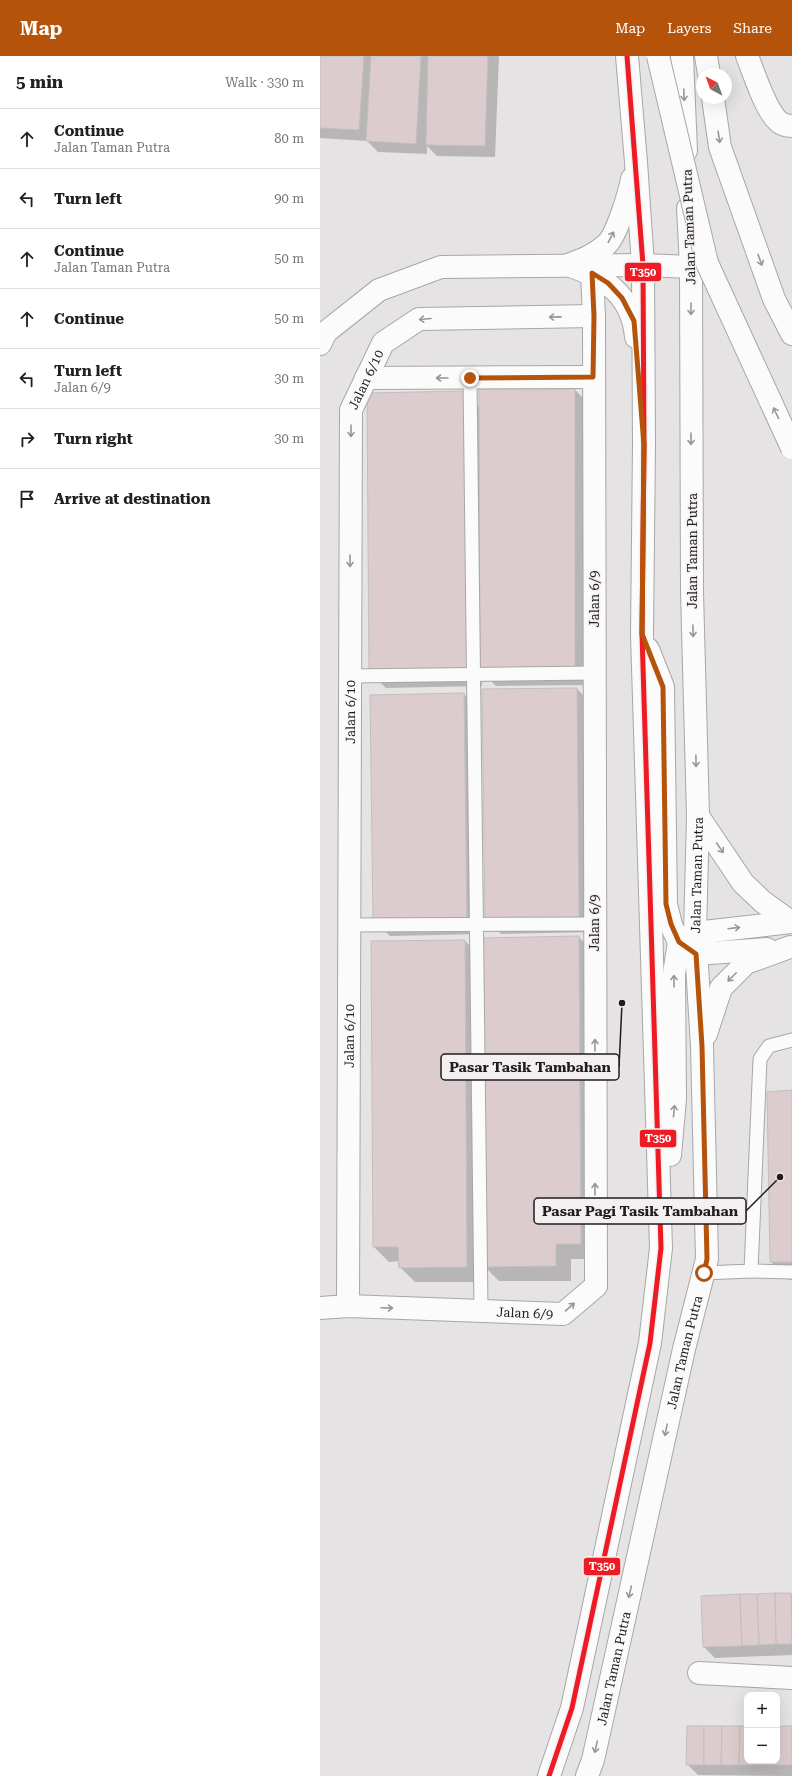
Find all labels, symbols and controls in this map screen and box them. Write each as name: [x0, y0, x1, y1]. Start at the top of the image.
text: Map: [20, 17, 62, 40]
text: Map: [615, 20, 645, 36]
text: Layers: [667, 20, 711, 36]
text: Share: [733, 20, 772, 36]
north arrow: [696, 68, 732, 104]
text: 5 min: [16, 72, 63, 92]
text: Walk · 330 m: [225, 75, 304, 90]
one-way arrow: [680, 88, 687, 101]
text: Continue: [54, 122, 124, 140]
icon: ahead: [16, 128, 38, 150]
one-way arrow: [715, 130, 723, 143]
text: 80 m: [274, 131, 304, 146]
text: Jalan Taman Putra: [54, 140, 170, 155]
street label: Jalan Taman Putra: [679, 169, 699, 285]
icon: left: [16, 188, 38, 210]
text: Turn left: [54, 190, 122, 208]
text: 90 m: [274, 191, 304, 206]
one-way arrow: [608, 231, 615, 243]
text: Continue: [54, 242, 124, 260]
icon: ahead: [16, 248, 38, 270]
text: 50 m: [274, 251, 304, 266]
one-way arrow: [757, 253, 765, 265]
text: Jalan Taman Putra: [54, 260, 170, 275]
line badge: T350: [624, 262, 662, 282]
text: T350: [630, 266, 656, 279]
one-way arrow: [687, 302, 695, 315]
icon: ahead: [16, 308, 38, 330]
text: Continue: [54, 310, 124, 328]
text: 50 m: [274, 311, 304, 326]
one-way arrow: [549, 313, 562, 321]
one-way arrow: [419, 315, 432, 322]
street label: Jalan 6/10: [345, 347, 386, 412]
text: Turn left: [54, 362, 122, 380]
icon: left: [16, 368, 38, 390]
route end: [461, 369, 479, 387]
text: 30 m: [274, 371, 304, 386]
one-way arrow: [436, 374, 449, 382]
text: Jalan 6/9: [54, 380, 111, 395]
one-way arrow: [772, 407, 779, 419]
one-way arrow: [347, 424, 355, 437]
icon: right: [16, 428, 38, 450]
text: Turn right: [54, 430, 133, 448]
text: 30 m: [274, 431, 304, 446]
one-way arrow: [687, 432, 695, 445]
icon: arrive: [16, 488, 38, 510]
text: Arrive at destination: [54, 490, 210, 508]
street label: Jalan Taman Putra: [685, 493, 700, 609]
one-way arrow: [346, 554, 354, 567]
street label: Jalan 6/9: [587, 571, 602, 627]
one-way arrow: [689, 624, 697, 637]
street label: Jalan 6/10: [342, 680, 358, 744]
one-way arrow: [693, 754, 700, 767]
street label: Jalan Taman Putra: [687, 817, 705, 933]
one-way arrow: [716, 842, 724, 854]
street label: Jalan 6/9: [587, 895, 602, 951]
one-way arrow: [727, 925, 740, 932]
one-way arrow: [727, 972, 737, 982]
one-way arrow: [670, 975, 678, 988]
street label: Jalan 6/10: [341, 1004, 357, 1068]
one-way arrow: [591, 1039, 599, 1052]
callout: Pasar Tasik Tambahan: [441, 1054, 619, 1080]
text: Pasar Tasik Tambahan: [449, 1059, 611, 1075]
one-way arrow: [670, 1105, 677, 1118]
line badge: T350: [639, 1129, 677, 1148]
text: T350: [645, 1132, 671, 1145]
one-way arrow: [591, 1183, 599, 1196]
callout: Pasar Pagi Tasik Tambahan: [534, 1198, 746, 1224]
text: Pasar Pagi Tasik Tambahan: [542, 1203, 739, 1219]
route start: [695, 1264, 713, 1282]
street label: Jalan Taman Putra: [663, 1294, 705, 1410]
one-way arrow: [565, 1303, 575, 1312]
one-way arrow: [380, 1304, 393, 1311]
street label: Jalan 6/9: [496, 1304, 554, 1321]
one-way arrow: [662, 1423, 670, 1436]
line badge: T350: [583, 1557, 621, 1576]
text: T350: [589, 1560, 615, 1573]
one-way arrow: [626, 1585, 634, 1598]
street label: Jalan Taman Putra: [593, 1610, 633, 1727]
map controls: [744, 1692, 780, 1764]
button: +: [744, 1692, 780, 1728]
button: −: [744, 1728, 780, 1764]
one-way arrow: [592, 1740, 600, 1753]

